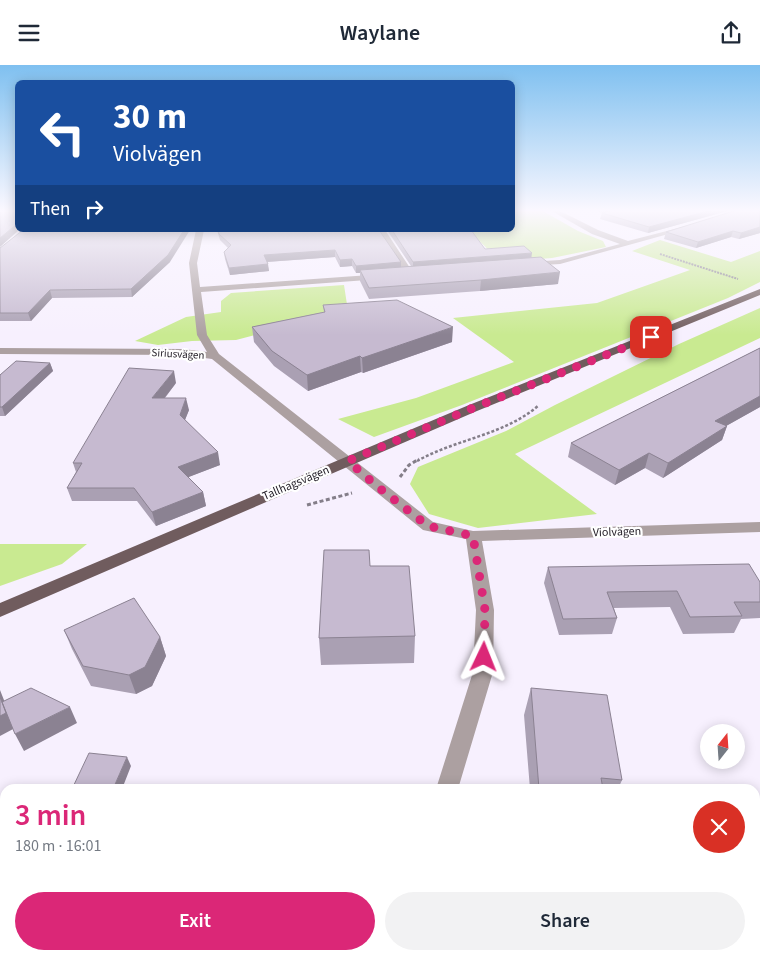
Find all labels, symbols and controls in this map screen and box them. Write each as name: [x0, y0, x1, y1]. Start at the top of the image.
text: Waylane: [340, 17, 420, 49]
icon: menu: [15, 19, 43, 47]
icon: share: [717, 19, 745, 47]
text: 30 m: [113, 92, 187, 142]
icon: left: [30, 100, 95, 165]
text: Violvägen: [113, 138, 202, 170]
icon: right: [80, 195, 108, 223]
text: Then: [30, 196, 70, 223]
pin: [630, 316, 672, 358]
icon: arrive: [637, 323, 665, 351]
street label: Siriusvägen: [151, 345, 205, 363]
street label: Tallhagsvägen: [260, 461, 332, 505]
street label: Violvägen: [592, 523, 642, 541]
position arrow: [457, 630, 509, 682]
north arrow: [700, 724, 745, 769]
map controls: [700, 724, 745, 769]
text: 3 min: [15, 794, 86, 837]
button: close: [693, 801, 745, 853]
text: 180 m · 16:01: [15, 835, 102, 857]
button: Exit: [15, 892, 375, 950]
button: Share: [385, 892, 745, 950]

